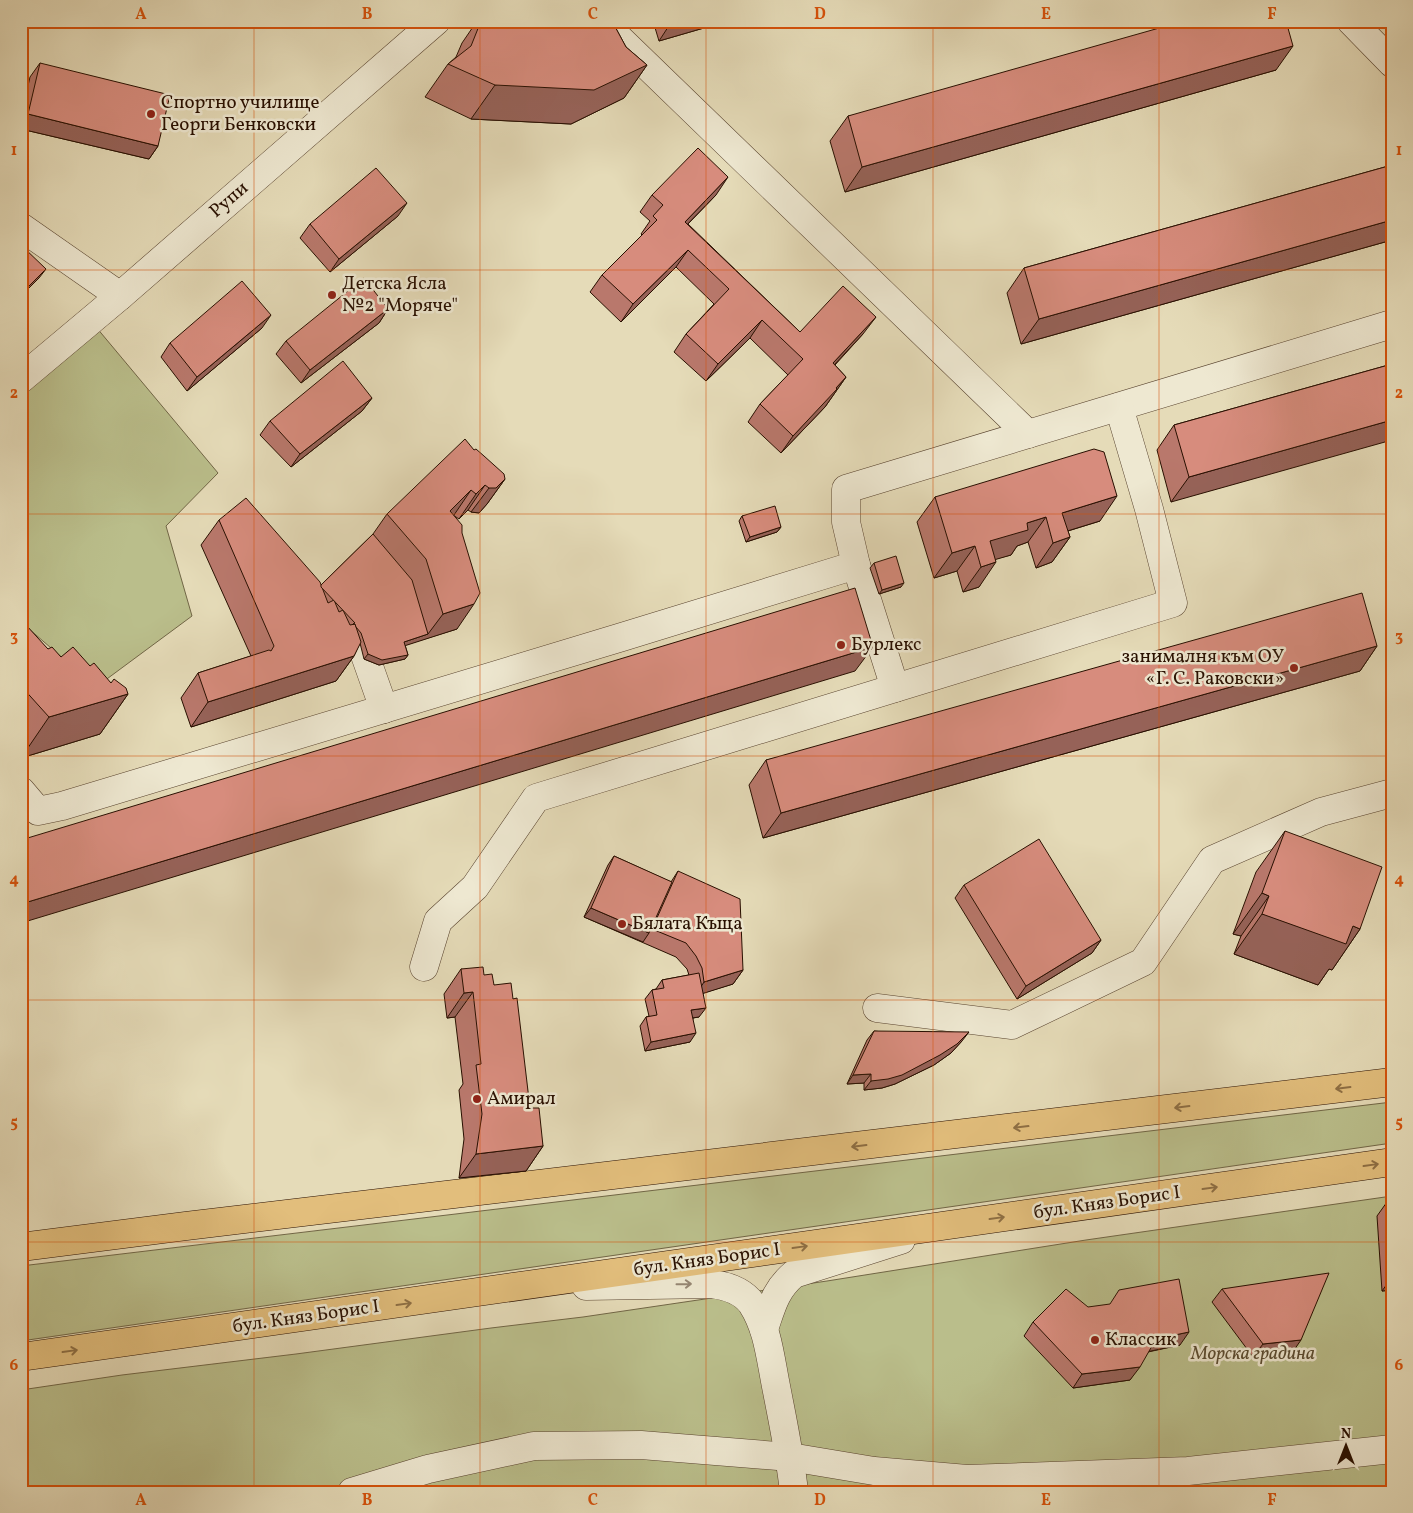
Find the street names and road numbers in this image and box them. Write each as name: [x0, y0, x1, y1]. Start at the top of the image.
street label: Рупи: [204, 176, 254, 224]
street label: бул. Княз Борис I: [1032, 1180, 1182, 1226]
street label: бул. Княз Борис I: [632, 1237, 782, 1283]
street label: бул. Княз Борис I: [231, 1294, 381, 1340]

